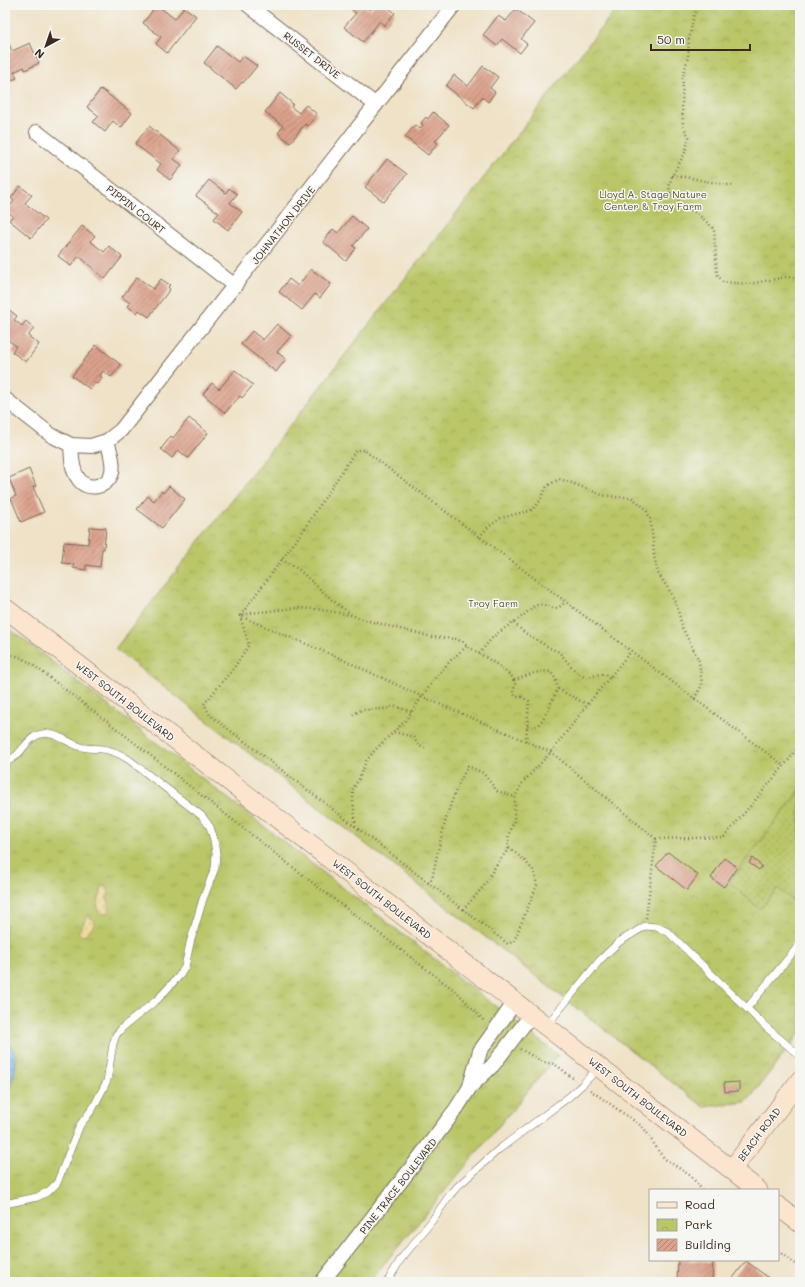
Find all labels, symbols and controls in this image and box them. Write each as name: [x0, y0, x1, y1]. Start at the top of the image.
north arrow: [26, 26, 66, 66]
scale bar: [651, 26, 750, 52]
street label: RUSSET DRIVE: [281, 28, 344, 82]
text: 50 m: [657, 31, 685, 47]
text: N: [31, 46, 47, 62]
street label: PIPPIN COURT: [104, 182, 169, 237]
street label: JOHNATHON DRIVE: [248, 183, 318, 267]
park label: Lloyd A. Stage Nature Center & Troy Farm: [599, 187, 707, 213]
park label: Troy Farm: [468, 596, 518, 610]
street label: WEST SOUTH BOULEVARD: [73, 658, 177, 744]
street label: WEST SOUTH BOULEVARD: [330, 856, 434, 942]
street label: WEST SOUTH BOULEVARD: [586, 1054, 690, 1140]
street label: BEACH ROAD: [734, 1104, 784, 1164]
street label: PINE TRACE BOULEVARD: [356, 1135, 440, 1237]
legend: [649, 1189, 779, 1261]
text: Road: [685, 1196, 715, 1212]
text: Park: [685, 1216, 712, 1232]
text: Building: [685, 1236, 731, 1252]

